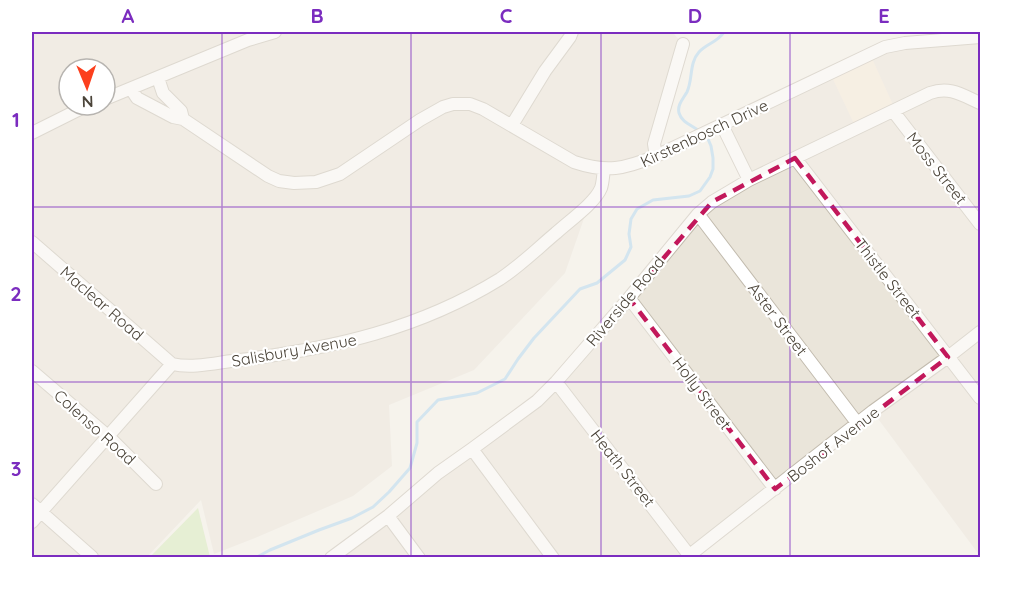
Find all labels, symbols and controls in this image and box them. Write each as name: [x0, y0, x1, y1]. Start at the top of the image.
text: A: [122, 3, 135, 28]
text: B: [310, 3, 324, 28]
text: C: [500, 3, 513, 28]
text: D: [688, 3, 702, 28]
text: E: [878, 3, 890, 28]
north arrow: [57, 57, 117, 117]
text: N: [81, 92, 94, 112]
street label: Kirstenbosch Drive: [637, 95, 771, 171]
text: 1: [12, 107, 20, 132]
street label: Moss Street: [903, 128, 971, 208]
street label: Thistle Street: [851, 234, 925, 322]
street label: Riverside Road: [582, 252, 668, 350]
street label: Maclear Road: [56, 261, 148, 345]
street label: Aster Street: [744, 278, 812, 360]
text: 2: [10, 281, 22, 306]
street label: Salisbury Avenue: [230, 329, 358, 371]
street label: Holly Street: [668, 353, 736, 433]
street label: Colenso Road: [50, 385, 140, 469]
street label: Boshof Avenue: [783, 402, 883, 486]
street label: Heath Street: [587, 425, 659, 511]
text: 3: [11, 456, 21, 481]

